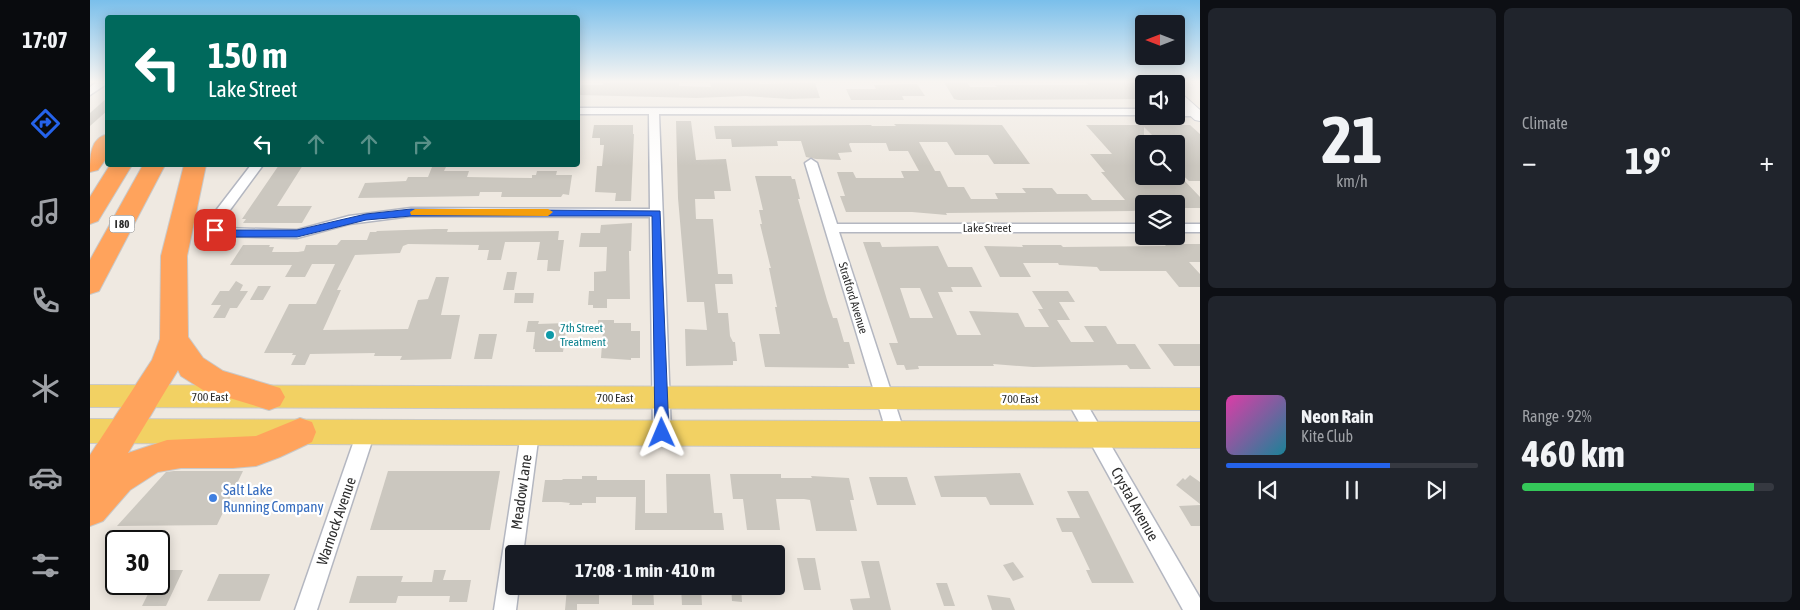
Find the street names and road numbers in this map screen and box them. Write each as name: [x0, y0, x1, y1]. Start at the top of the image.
road number: I 80: [110, 215, 134, 232]
street label: Lake Street: [963, 221, 1012, 235]
street label: Stratford Avenue: [836, 261, 870, 335]
street label: 700 East: [192, 390, 229, 404]
street label: 700 East: [597, 391, 634, 405]
street label: 700 East: [1002, 392, 1039, 406]
street label: Meadow Lane: [507, 453, 535, 531]
street label: Crystal Avenue: [1108, 464, 1162, 544]
street label: Warnock Avenue: [313, 475, 359, 567]

